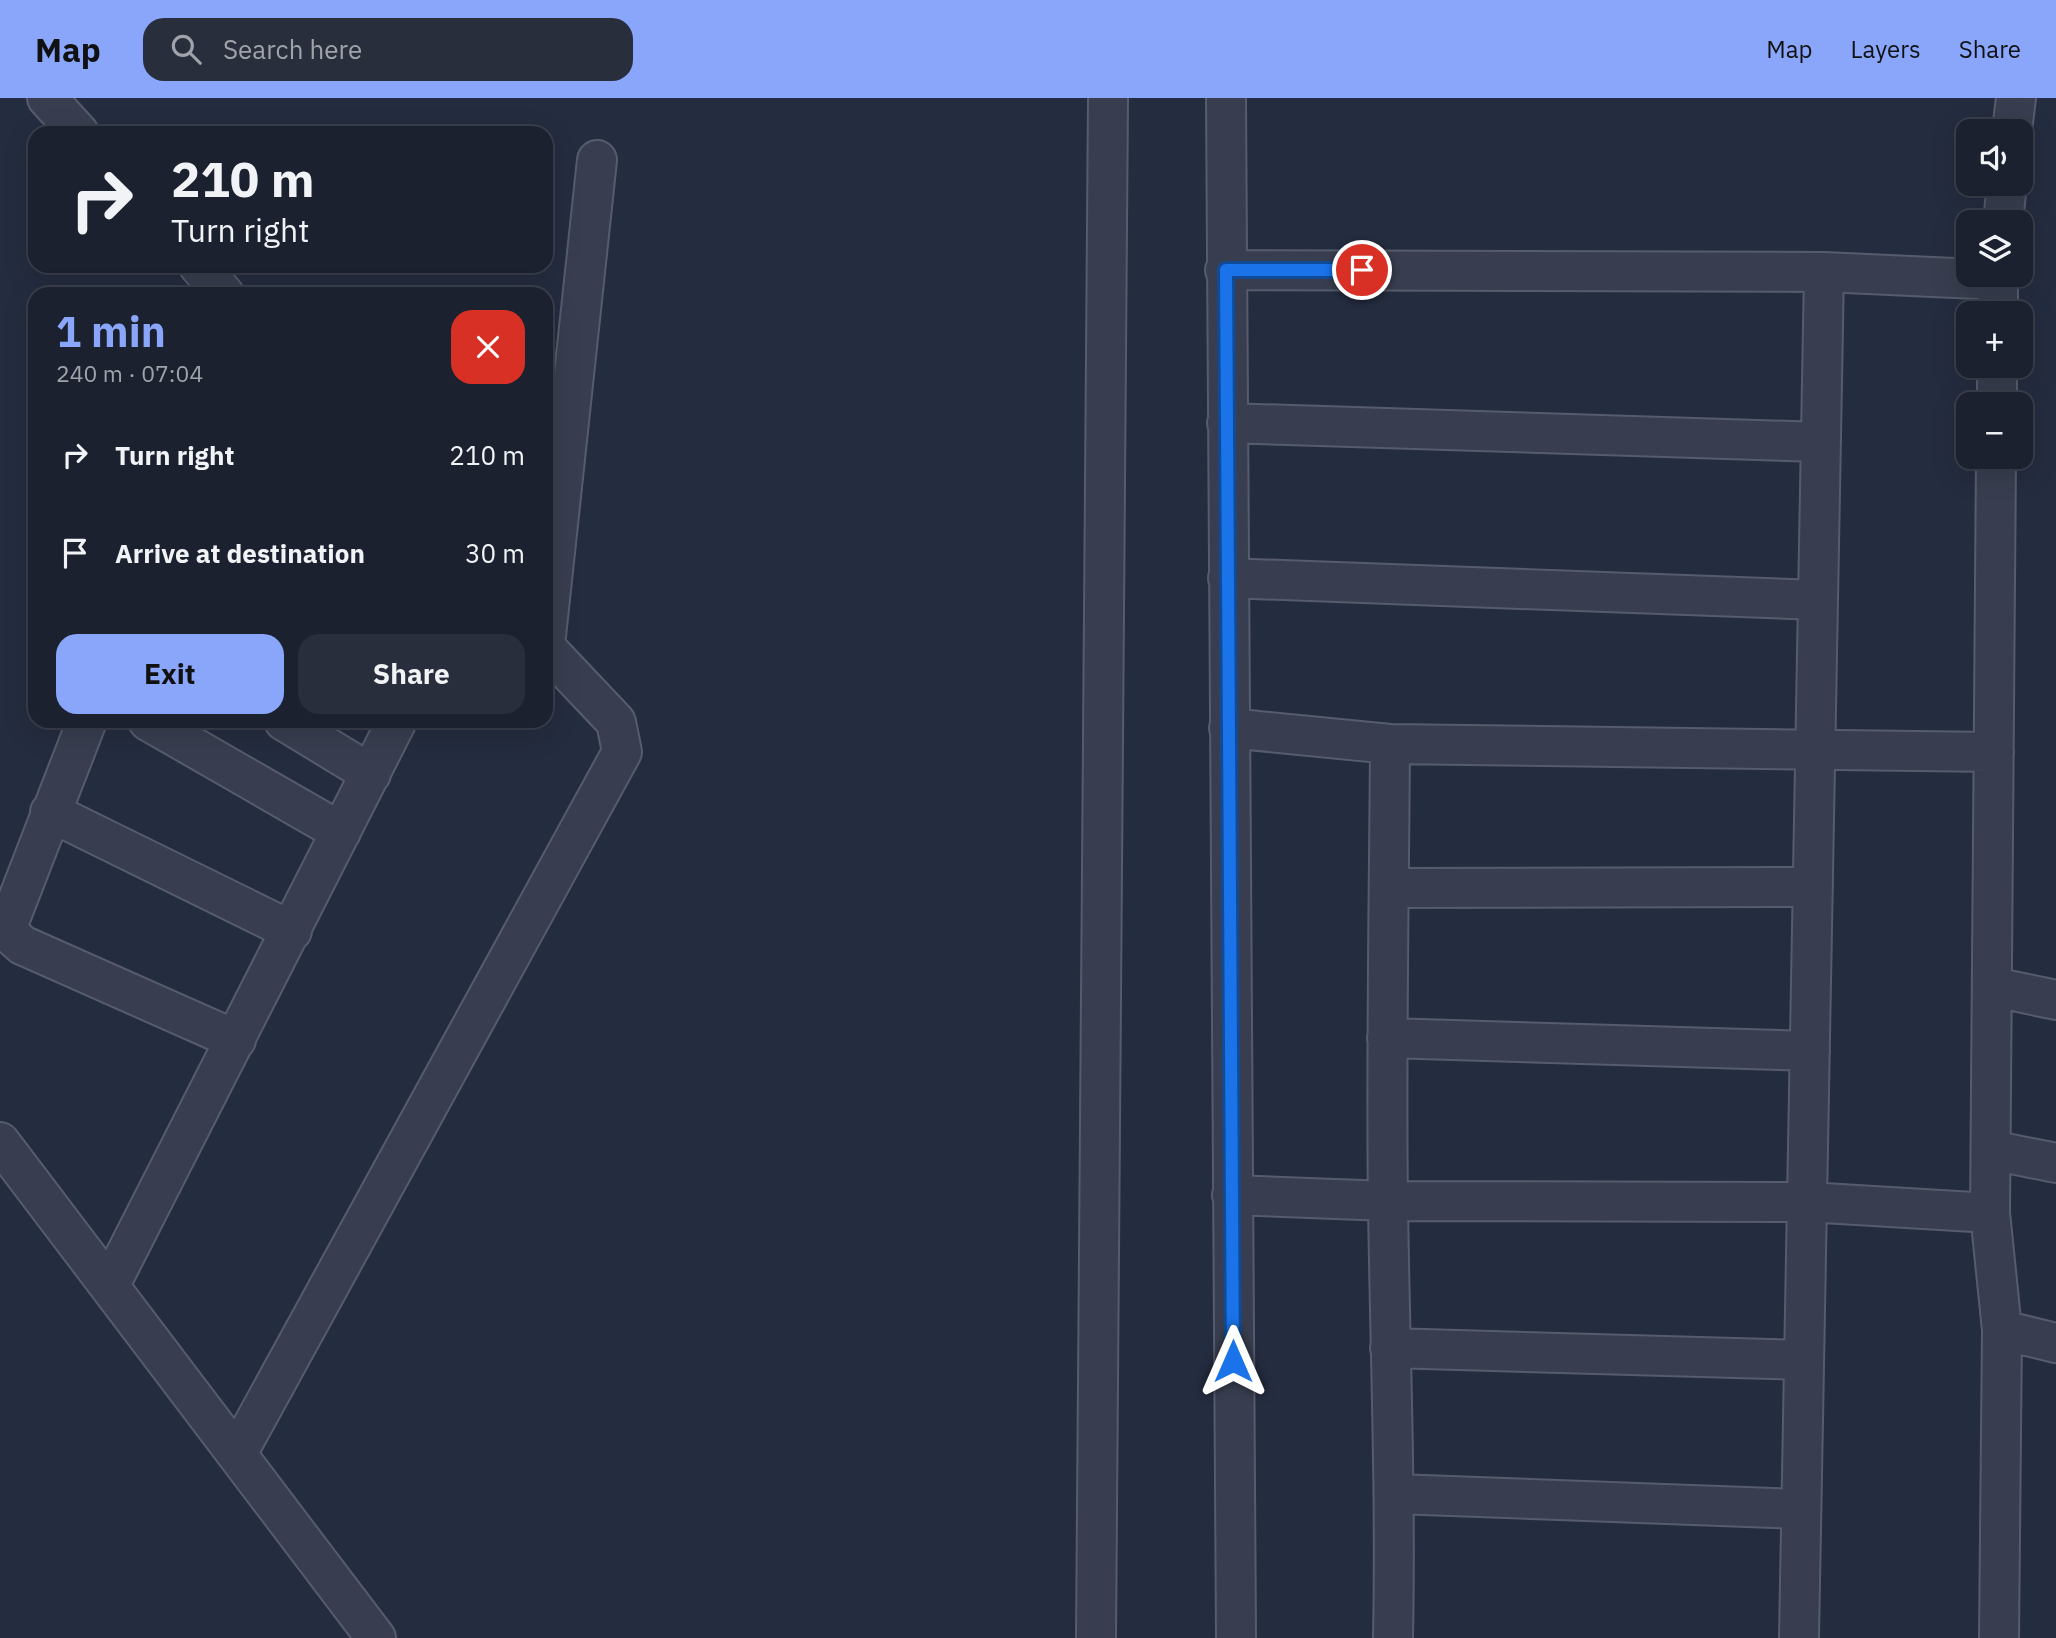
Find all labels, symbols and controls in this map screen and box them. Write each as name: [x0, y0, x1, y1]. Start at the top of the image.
search box: [143, 18, 633, 81]
text: Map: [35, 28, 101, 71]
icon: search: [167, 30, 205, 68]
text: Search here: [223, 32, 362, 66]
text: Map: [1766, 33, 1813, 65]
text: Layers: [1851, 33, 1921, 65]
text: Share: [1959, 33, 2021, 65]
map controls: [1956, 119, 2033, 469]
button: sound: [1956, 119, 2033, 196]
text: 210 m: [171, 147, 315, 210]
icon: right: [56, 154, 147, 245]
text: Turn right: [171, 209, 309, 251]
button: layers: [1956, 210, 2033, 287]
pin: [1332, 240, 1392, 300]
icon: arrive: [1343, 251, 1381, 289]
button: +: [1956, 301, 2033, 378]
text: 1 min: [56, 304, 166, 359]
button: close: [451, 310, 525, 384]
text: 240 m · 07:04: [56, 358, 203, 388]
button: −: [1956, 392, 2033, 469]
icon: right: [56, 436, 94, 474]
text: Turn right: [115, 438, 234, 472]
text: 210 m: [449, 438, 525, 472]
icon: arrive: [56, 534, 94, 572]
text: Arrive at destination: [115, 536, 365, 570]
text: 30 m: [465, 536, 525, 570]
button: Exit: [56, 634, 284, 714]
button: Share: [298, 634, 525, 714]
position arrow: [1196, 1324, 1270, 1398]

